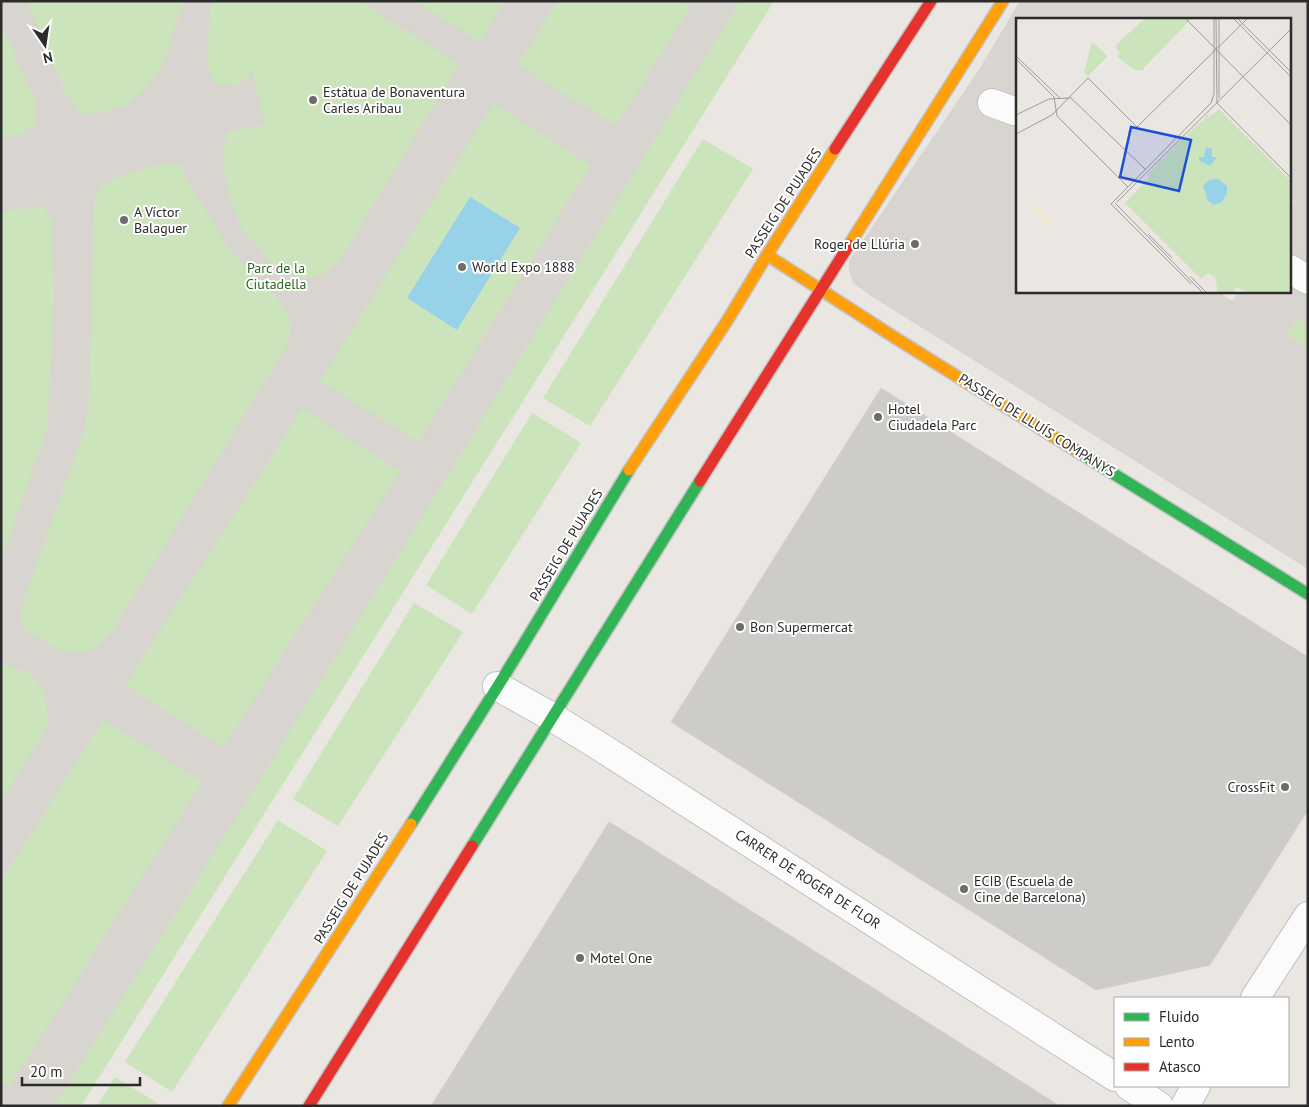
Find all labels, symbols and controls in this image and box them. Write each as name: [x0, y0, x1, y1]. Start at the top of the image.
inset map: [1016, 18, 1292, 292]
north arrow: [20, 20, 70, 70]
text: N: [41, 48, 54, 67]
place label: Estàtua de Bonaventura Carles Aribau: [323, 83, 465, 117]
marker: Estàtua de Bonaventura Carles Aribau: [307, 94, 319, 106]
street label: PASSEIG DE PUJADES: [741, 145, 825, 261]
place label: A Víctor Balaguer: [134, 203, 187, 237]
marker: A Víctor Balaguer: [118, 214, 130, 226]
place label: Roger de Llúria: [814, 235, 905, 253]
marker: Roger de Llúria: [909, 238, 921, 250]
place label: World Expo 1888: [472, 258, 575, 276]
park label: Parc de la Ciutadella: [246, 259, 306, 293]
marker: World Expo 1888: [456, 261, 468, 273]
street label: PASSEIG DE LLUÍS COMPANYS: [955, 369, 1119, 481]
place label: Hotel Ciudadela Parc: [888, 400, 977, 434]
marker: Hotel Ciudadela Parc: [872, 411, 884, 423]
street label: PASSEIG DE PUJADES: [525, 486, 607, 604]
place label: Bon Supermercat: [750, 618, 853, 636]
marker: Bon Supermercat: [734, 621, 746, 633]
place label: CrossFit: [1227, 778, 1275, 796]
marker: CrossFit: [1279, 781, 1291, 793]
street label: CARRER DE ROGER DE FLOR: [732, 825, 884, 933]
street label: PASSEIG DE PUJADES: [310, 829, 392, 947]
place label: ECIB (Escuela de Cine de Barcelona): [974, 872, 1086, 906]
marker: ECIB (Escuela de Cine de Barcelona): [958, 883, 970, 895]
place label: Motel One: [590, 949, 652, 967]
marker: Motel One: [574, 952, 586, 964]
legend: [1114, 997, 1289, 1087]
text: Fluido: [1159, 1007, 1199, 1026]
text: Lento: [1159, 1032, 1195, 1051]
scale bar: [22, 1054, 140, 1086]
text: Atasco: [1159, 1057, 1201, 1076]
text: 20 m: [30, 1062, 63, 1081]

